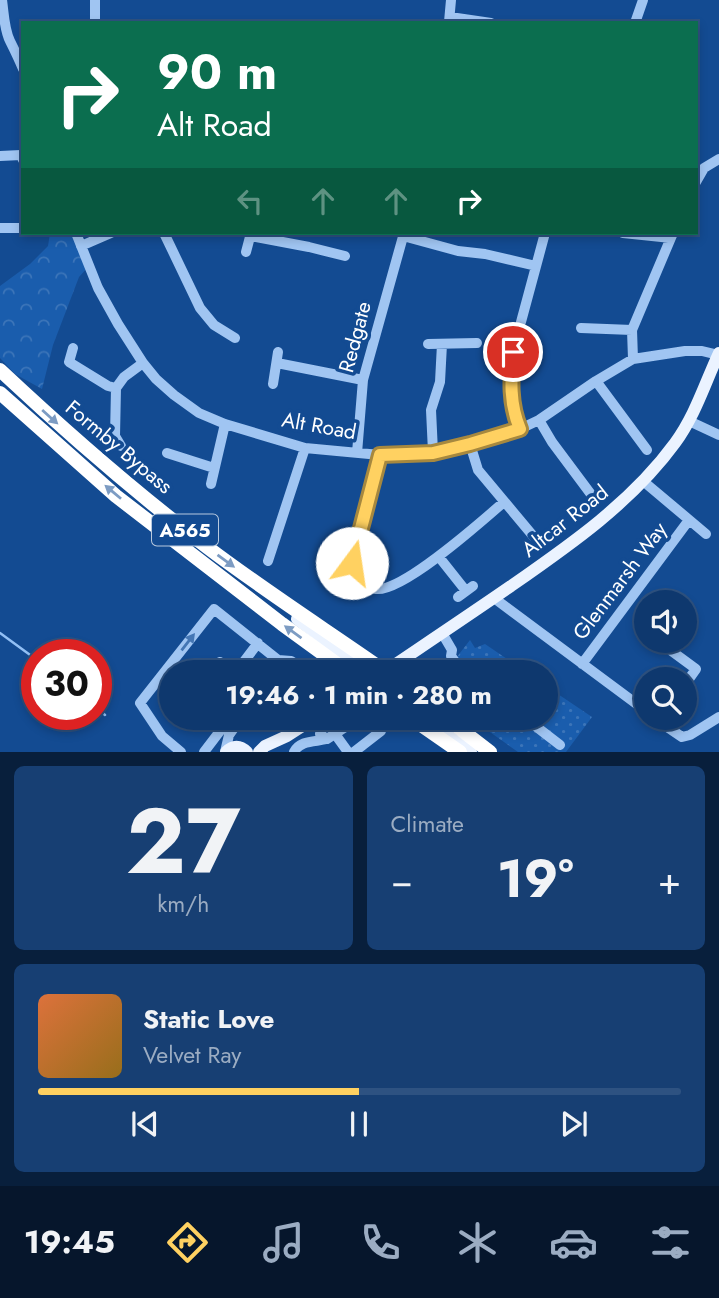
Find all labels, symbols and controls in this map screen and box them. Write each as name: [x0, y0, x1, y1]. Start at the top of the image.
text: 90 m: [157, 37, 277, 107]
icon: right: [42, 49, 133, 140]
text: Alt Road: [157, 102, 272, 148]
icon: left: [231, 182, 269, 220]
icon: ahead: [304, 182, 342, 220]
icon: ahead: [377, 182, 415, 220]
icon: right: [450, 182, 488, 220]
street label: Redgate: [331, 298, 379, 376]
pin: [483, 322, 543, 382]
icon: arrive: [494, 333, 532, 371]
street label: Formby Bypass: [59, 393, 179, 501]
street label: Alt Road: [279, 405, 359, 447]
one-way arrow: [41, 408, 58, 424]
street label: Altcar Road: [515, 478, 615, 564]
one-way arrow: [104, 485, 122, 500]
road number: A565: [152, 514, 218, 545]
street label: Glenmarsh Way: [566, 515, 675, 646]
position arrow: [315, 526, 389, 600]
one-way arrow: [217, 553, 235, 567]
map controls: [634, 590, 697, 730]
button: sound: [634, 590, 697, 653]
one-way arrow: [284, 625, 302, 639]
one-way arrow: [181, 634, 196, 652]
speed limit sign: 30: [21, 639, 112, 730]
button: search: [634, 667, 697, 730]
text: 19:46 · 1 min · 280 m: [225, 676, 492, 714]
text: 27: [126, 776, 241, 907]
text: Climate: [391, 807, 464, 841]
text: 19°: [497, 841, 574, 917]
text: −: [391, 853, 413, 908]
text: +: [658, 853, 681, 908]
text: km/h: [157, 887, 209, 921]
text: Static Love: [143, 1000, 275, 1038]
text: Velvet Ray: [143, 1038, 241, 1072]
icon: previous: [126, 1105, 164, 1143]
icon: pause: [340, 1105, 378, 1143]
icon: next: [555, 1105, 593, 1143]
icon: directions: [163, 1218, 212, 1267]
icon: music: [259, 1218, 308, 1267]
icon: phone: [356, 1218, 405, 1267]
icon: climate: [453, 1218, 502, 1267]
icon: car: [549, 1218, 598, 1267]
icon: filters: [646, 1218, 695, 1267]
text: 19:45: [24, 1219, 115, 1265]

